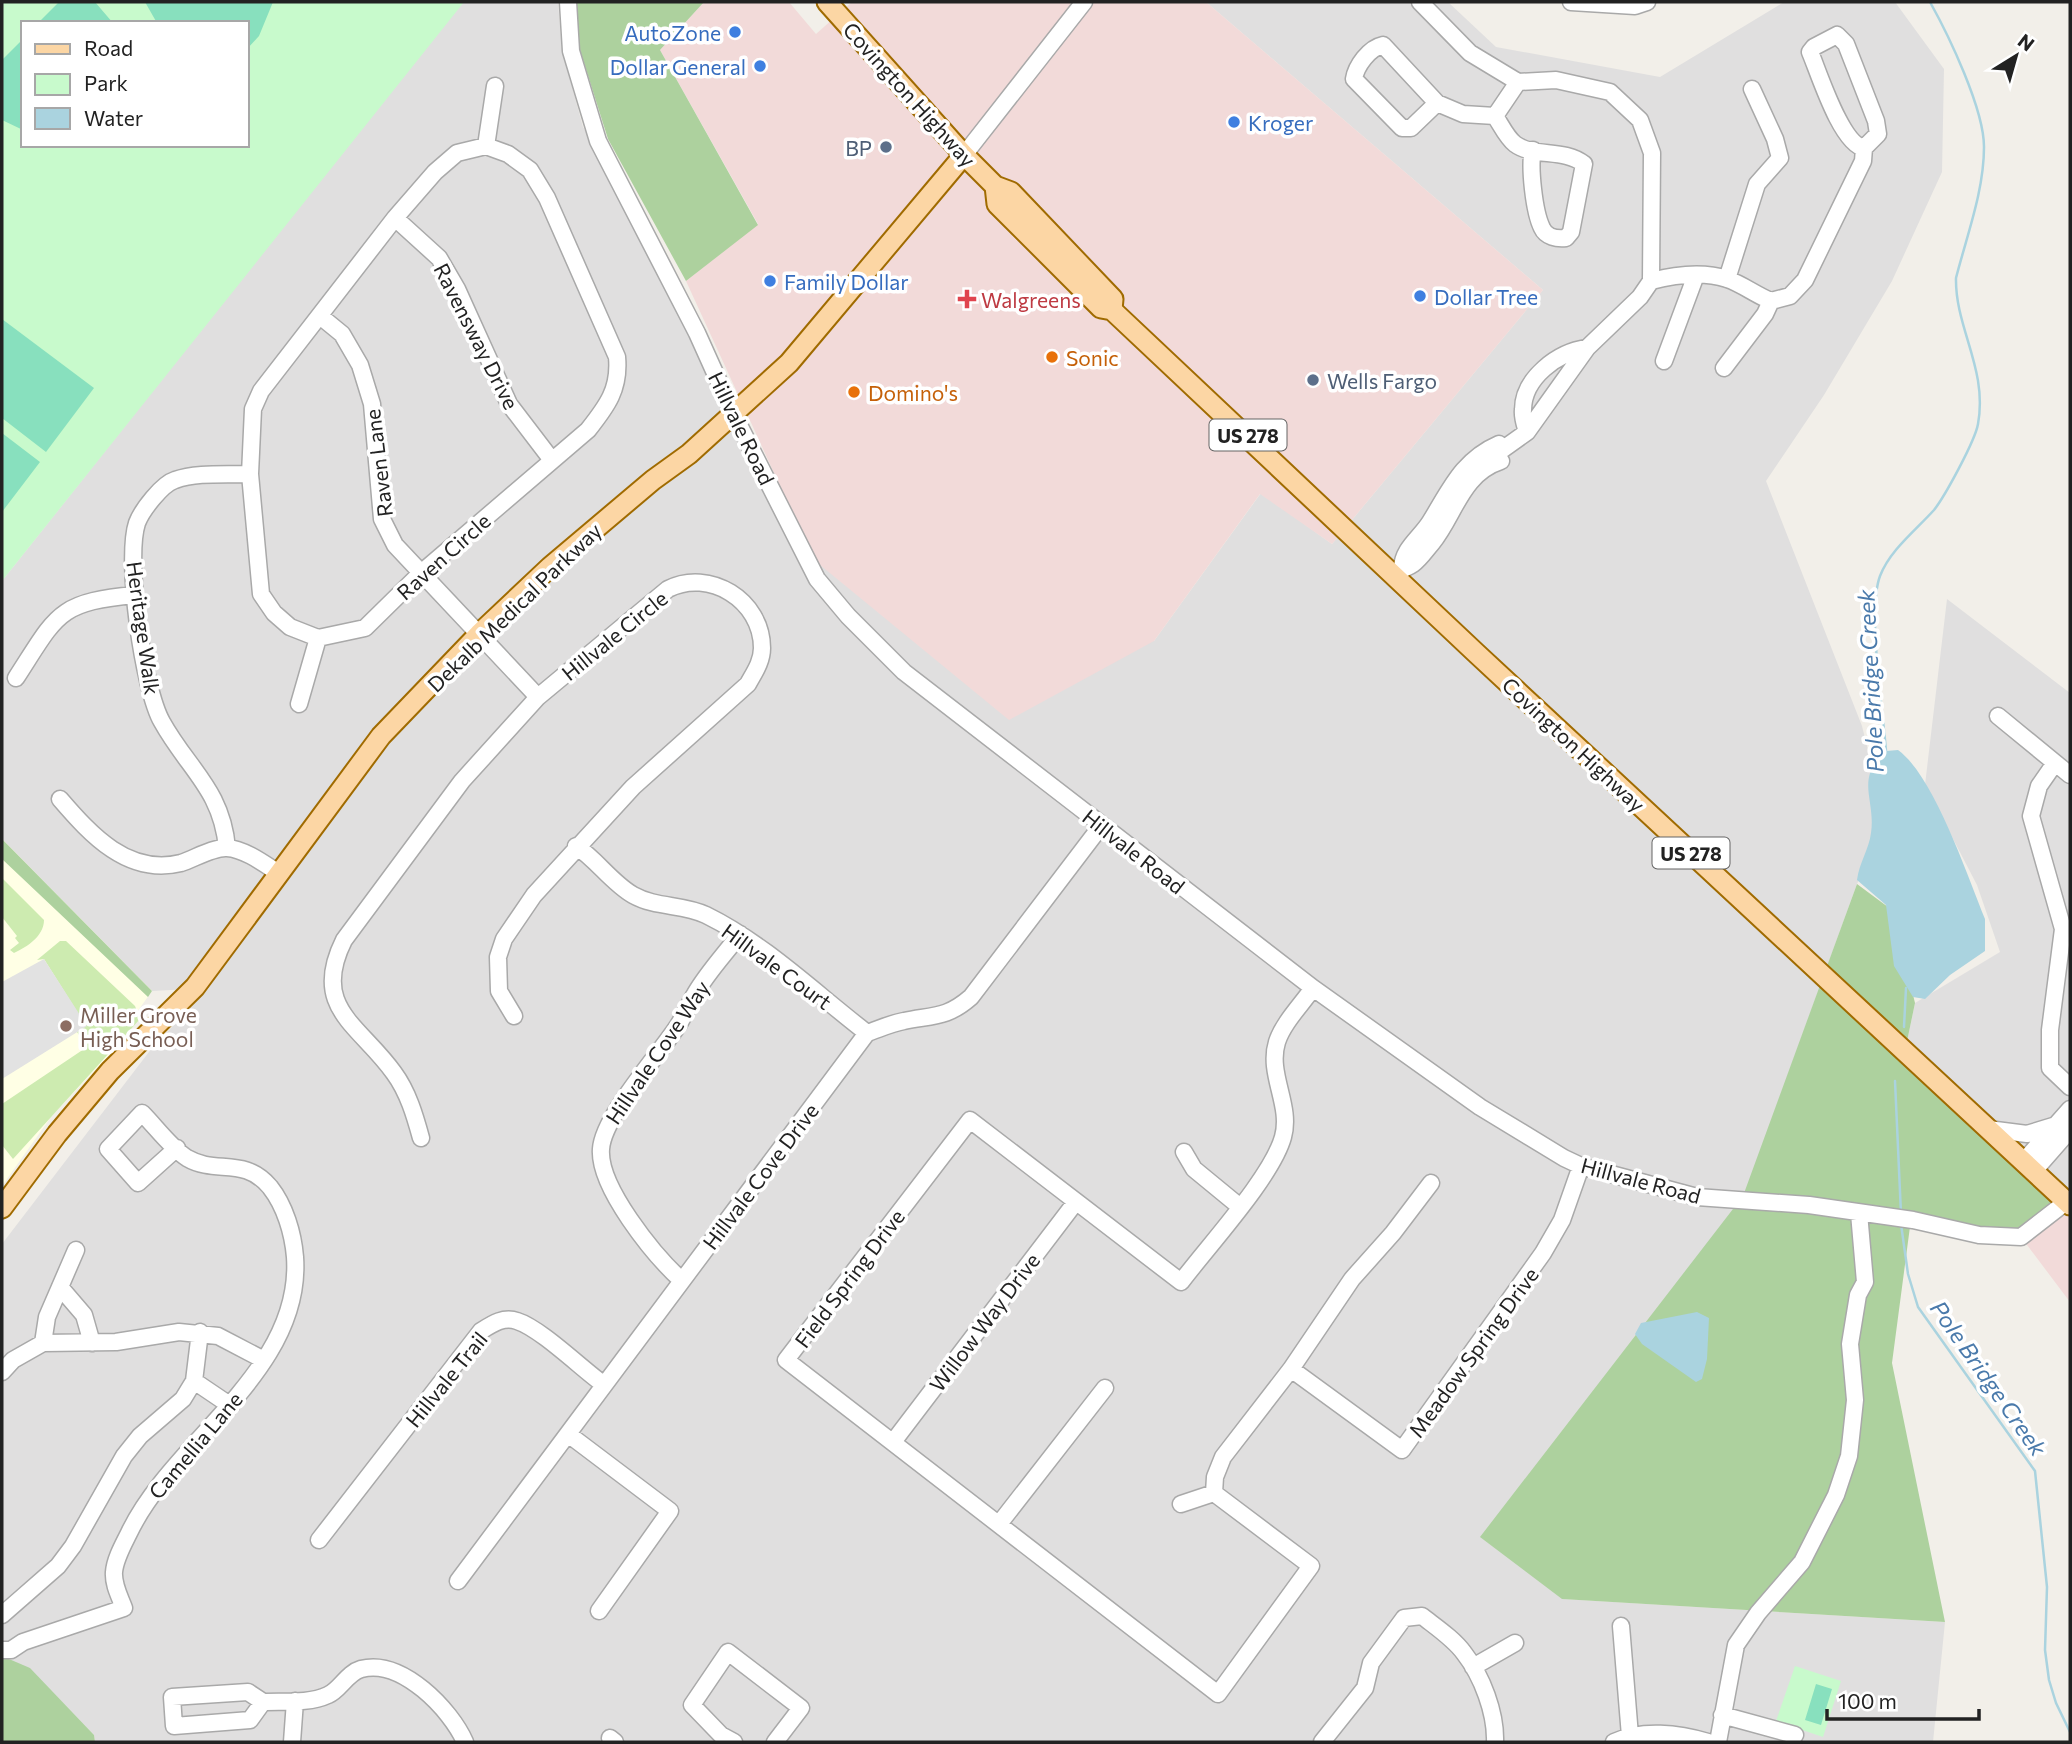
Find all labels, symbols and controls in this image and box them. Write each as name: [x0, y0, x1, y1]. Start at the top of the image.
street label: Covington Highway: [839, 17, 982, 171]
place label: AutoZone: [624, 20, 721, 45]
legend: [21, 21, 248, 147]
north arrow: [1981, 21, 2051, 91]
marker: AutoZone: [727, 24, 743, 40]
text: N: [2014, 29, 2039, 56]
text: Road: [84, 35, 133, 60]
place label: Dollar General: [610, 54, 746, 79]
marker: Dollar General: [752, 58, 768, 74]
text: Park: [84, 70, 128, 95]
text: Water: [84, 105, 143, 130]
place label: Kroger: [1248, 110, 1313, 135]
marker: Kroger: [1226, 114, 1242, 130]
place label: BP: [845, 135, 872, 160]
marker: BP: [878, 139, 894, 155]
street label: Ravensway Drive: [429, 259, 525, 413]
place label: Family Dollar: [784, 269, 909, 294]
marker: Family Dollar: [762, 273, 778, 289]
place label: Dollar Tree: [1434, 284, 1538, 309]
place label: Walgreens: [981, 287, 1081, 312]
marker: Dollar Tree: [1412, 288, 1428, 304]
marker: Walgreens: [959, 291, 975, 307]
place label: Sonic: [1066, 345, 1119, 370]
marker: Sonic: [1044, 349, 1060, 365]
street label: Hillvale Road: [704, 367, 780, 489]
place label: Wells Fargo: [1327, 368, 1437, 393]
marker: Wells Fargo: [1305, 372, 1321, 388]
place label: Domino's: [868, 380, 958, 405]
marker: Domino's: [846, 384, 862, 400]
street label: Raven Lane: [359, 408, 397, 518]
road number: US 278: [1210, 420, 1286, 450]
street label: Raven Circle: [391, 508, 495, 604]
street label: Dekalb Medical Parkway: [422, 517, 606, 697]
street label: Heritage Walk: [122, 560, 166, 696]
street label: Hillvale Circle: [556, 585, 672, 685]
water label: Pole Bridge Creek: [1851, 588, 1889, 773]
street label: Covington Highway: [1498, 672, 1651, 817]
street label: Hillvale Road: [1078, 803, 1190, 899]
road number: US 278: [1652, 838, 1730, 868]
street label: Hillvale Court: [717, 918, 837, 1014]
street label: Hillvale Cove Way: [600, 975, 714, 1129]
place label: Miller Grove High School: [80, 1002, 197, 1051]
marker: Miller Grove High School: [58, 1018, 74, 1034]
street label: Hillvale Cove Drive: [697, 1098, 823, 1254]
street label: Hillvale Road: [1578, 1152, 1704, 1208]
street label: Field Spring Drive: [789, 1204, 909, 1352]
street label: Willow Way Drive: [924, 1248, 1044, 1396]
street label: Meadow Spring Drive: [1403, 1262, 1543, 1442]
water label: Pole Bridge Creek: [1925, 1295, 2053, 1462]
street label: Hillvale Trail: [400, 1326, 492, 1432]
street label: Camellia Lane: [143, 1386, 247, 1504]
scale bar: [1827, 1678, 1979, 1722]
text: 100 m: [1838, 1688, 1897, 1713]

